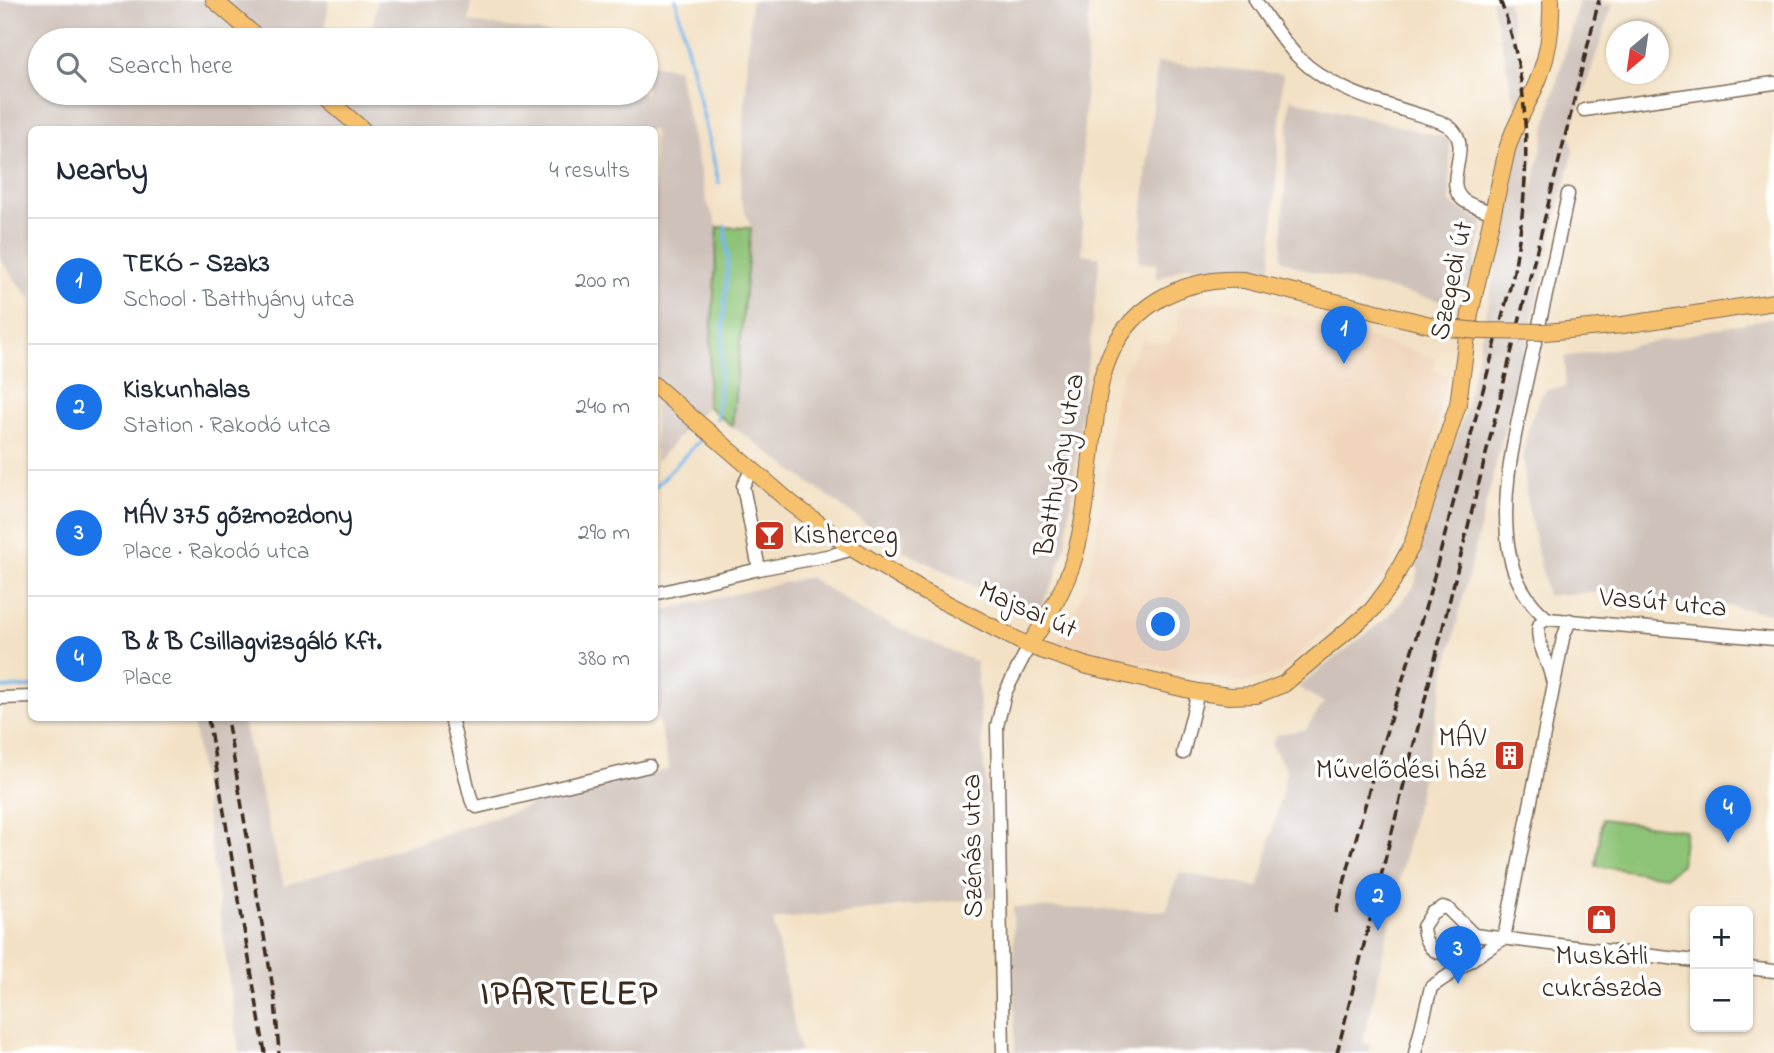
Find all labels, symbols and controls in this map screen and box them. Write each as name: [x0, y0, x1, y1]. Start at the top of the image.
north arrow: [1606, 21, 1669, 84]
search box: [28, 28, 658, 105]
icon: search: [52, 48, 90, 86]
text: Search here: [108, 48, 233, 86]
text: Nearby: [56, 150, 148, 194]
text: 4 results: [549, 155, 630, 188]
street label: Szegedi út: [1420, 218, 1486, 344]
text: TEKÓ - Szak3: [123, 246, 270, 284]
text: 1: [75, 265, 83, 298]
text: 200 m: [575, 265, 630, 298]
text: School · Batthyány utca: [123, 284, 354, 317]
pin: 1: [1321, 306, 1367, 364]
street label: Batthyány utca: [1025, 370, 1097, 561]
text: Kiskunhalas: [123, 372, 251, 410]
text: 2: [73, 391, 85, 424]
text: 240 m: [576, 391, 630, 424]
text: Station · Rakodó utca: [123, 410, 331, 443]
text: MÁV 375 gőzmozdony: [123, 498, 352, 536]
place label: Kisherceg: [793, 516, 898, 557]
text: 3: [74, 517, 84, 550]
text: 290 m: [578, 517, 630, 550]
bar icon: Kisherceg: [753, 519, 787, 553]
text: Place · Rakodó utca: [123, 536, 309, 569]
street label: Majsai út: [971, 571, 1083, 651]
street label: Vasút utca: [1597, 578, 1728, 630]
your location: [1146, 607, 1180, 641]
text: B & B Csillagvizsgáló Kft.: [123, 624, 382, 662]
text: 4: [74, 643, 84, 676]
text: 380 m: [578, 643, 630, 676]
text: Place: [123, 662, 172, 695]
place label: MÁV Művelődési ház: [1316, 719, 1487, 792]
building icon: MÁV Művelődési ház: [1492, 738, 1526, 772]
street label: Szénás utca: [952, 773, 996, 919]
pin: 4: [1705, 785, 1751, 843]
pin: 2: [1355, 873, 1401, 931]
shop icon: Muskátli cukrászda: [1585, 903, 1619, 937]
map controls: [1690, 906, 1753, 1032]
button: +: [1690, 906, 1753, 969]
pin: 3: [1435, 926, 1481, 984]
place label: Muskátli cukrászda: [1542, 937, 1662, 1010]
button: −: [1690, 969, 1753, 1032]
district label: IPARTELEP: [481, 970, 659, 1021]

